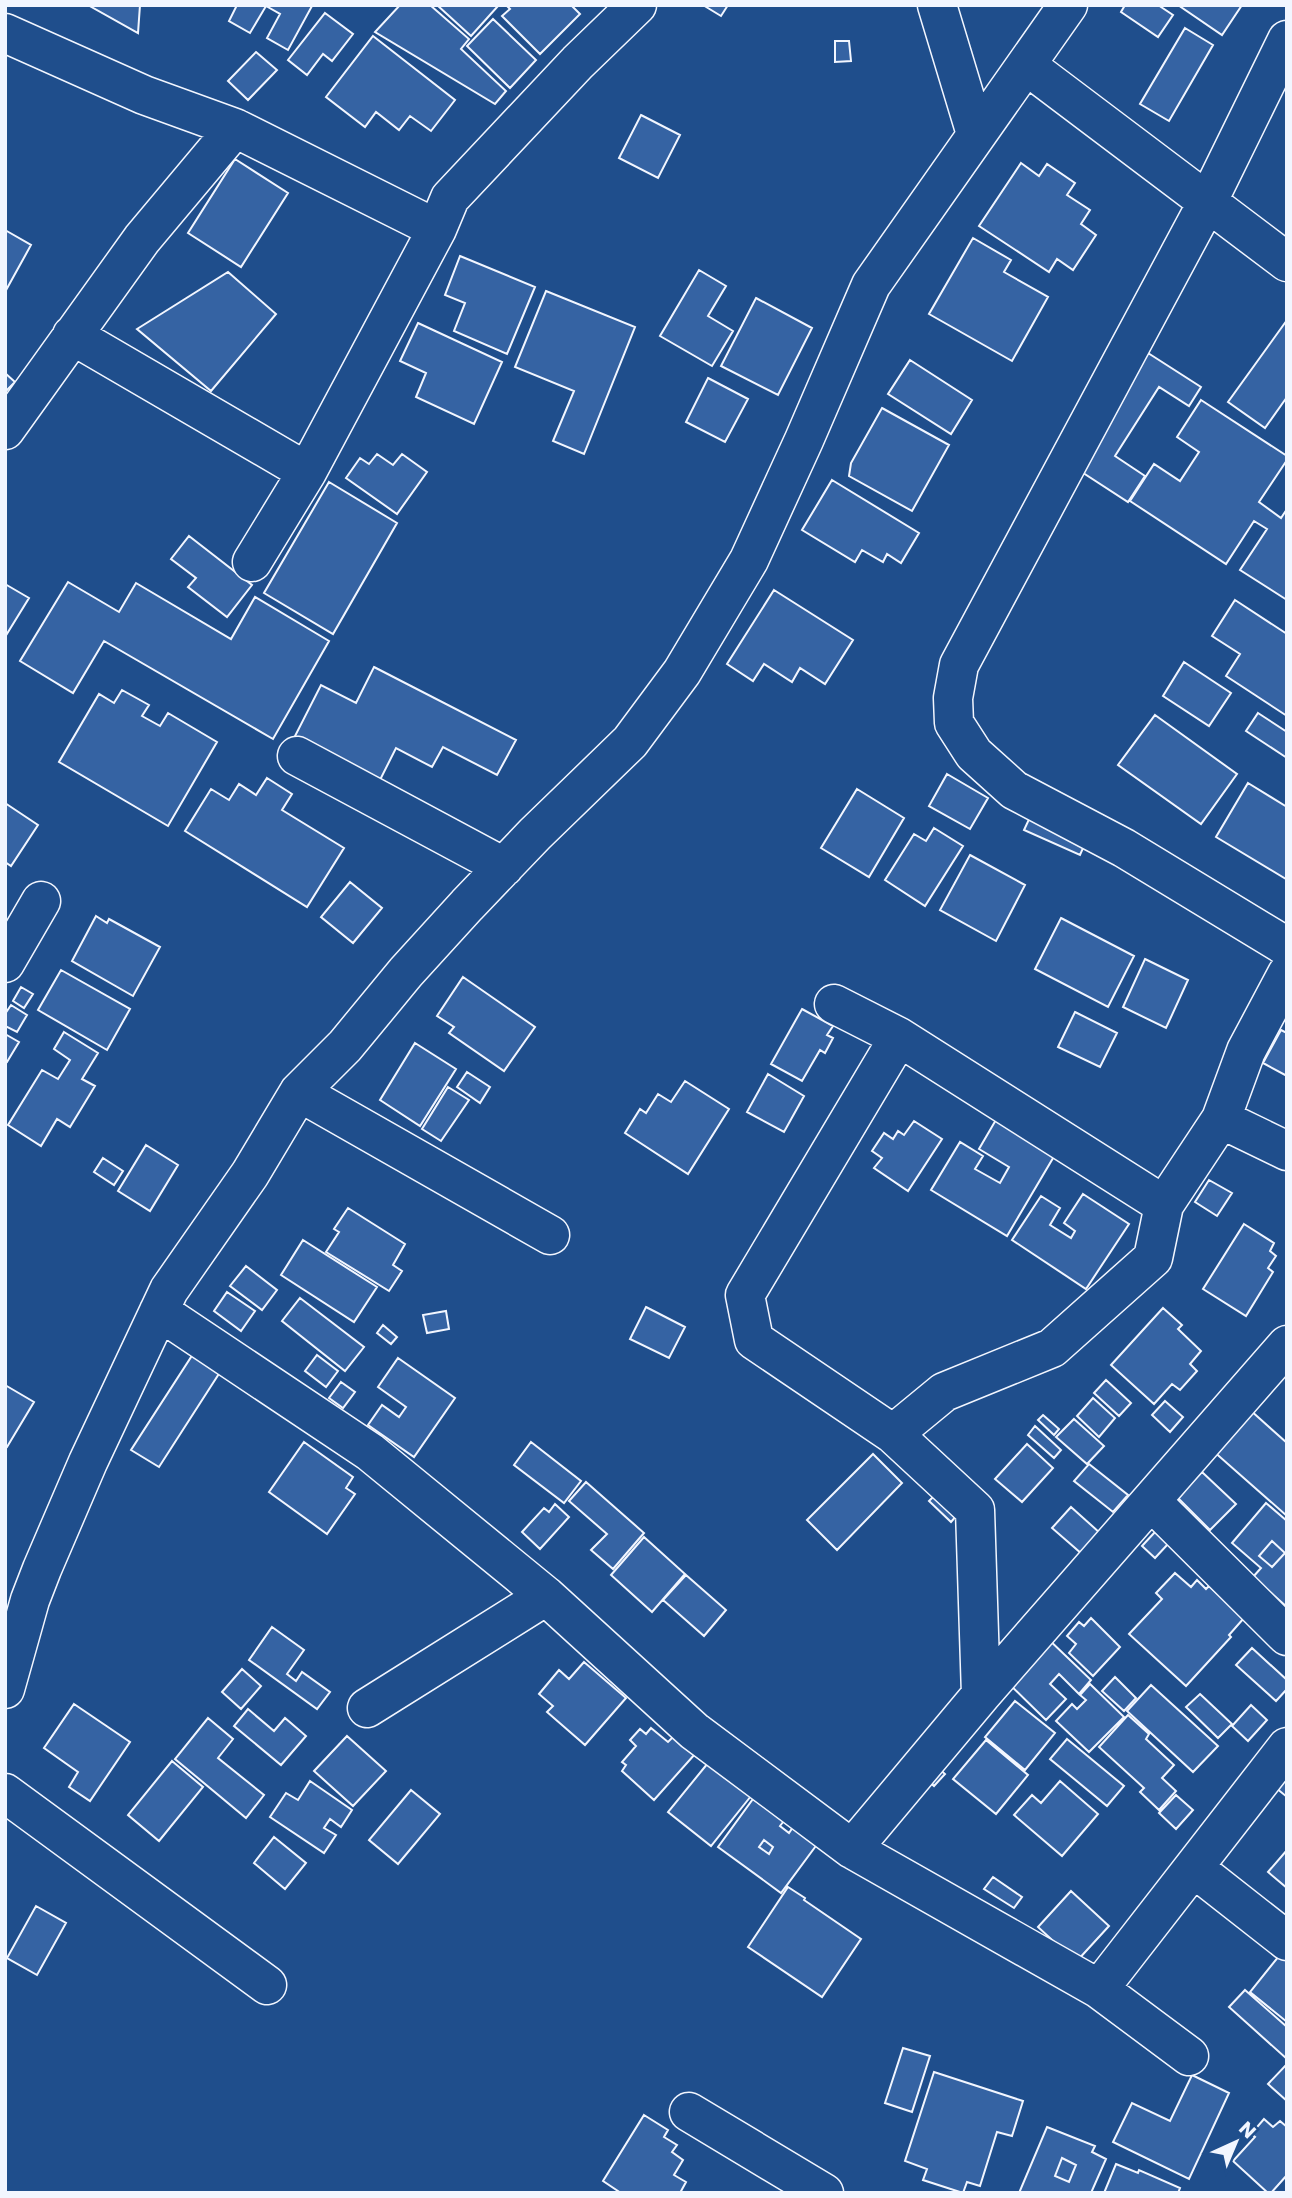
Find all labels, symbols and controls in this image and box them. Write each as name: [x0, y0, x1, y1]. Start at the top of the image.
north arrow: [1201, 2107, 1271, 2177]
text: N: [1233, 2115, 1262, 2145]

